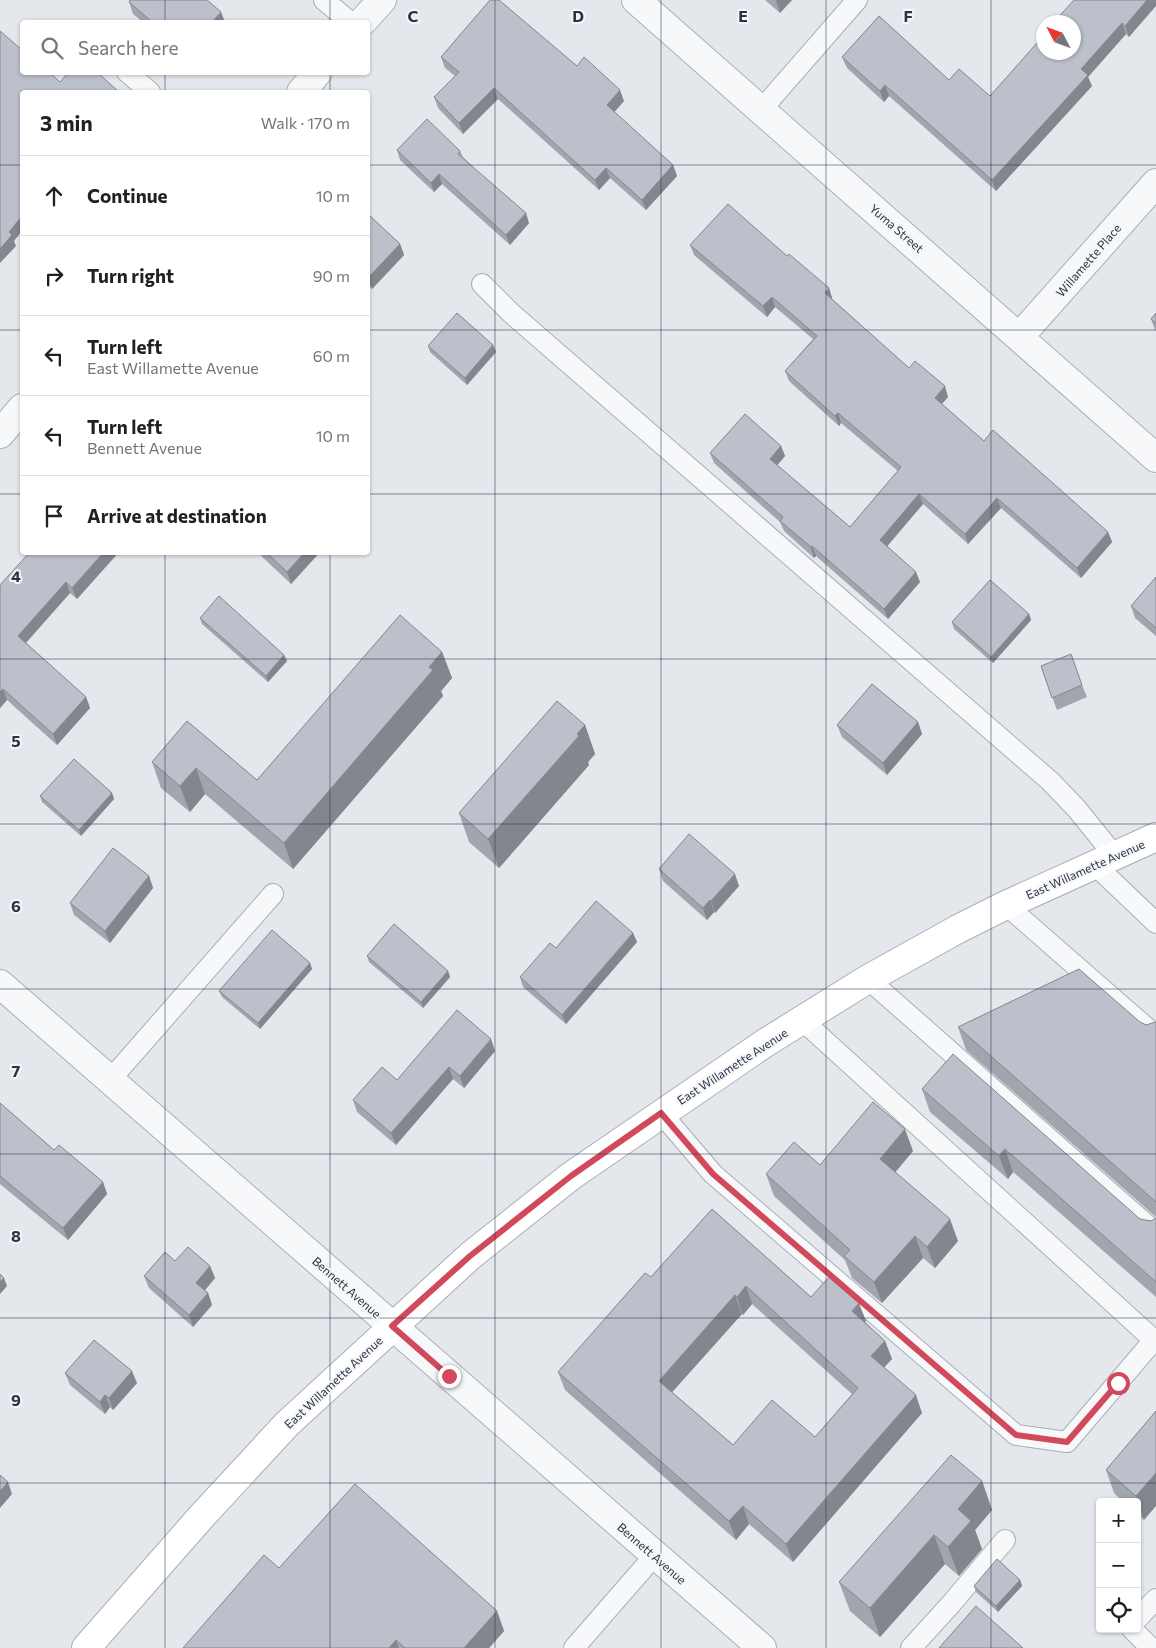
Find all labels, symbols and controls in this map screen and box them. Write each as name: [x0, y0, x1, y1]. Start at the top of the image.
text: C: [408, 6, 419, 25]
text: D: [572, 6, 584, 25]
text: E: [738, 6, 748, 25]
text: F: [903, 6, 913, 25]
north arrow: [1036, 15, 1081, 60]
search box: [20, 20, 370, 75]
icon: search: [38, 34, 66, 62]
text: Search here: [78, 36, 178, 59]
text: 3 min: [40, 110, 93, 135]
text: Walk · 170 m: [261, 113, 350, 132]
icon: ahead: [40, 182, 68, 210]
text: Continue: [87, 184, 167, 207]
text: 10 m: [316, 186, 350, 205]
street label: Yuma Street: [867, 201, 927, 255]
street label: Willamette Place: [1053, 221, 1123, 299]
icon: right: [40, 262, 68, 290]
text: Turn right: [87, 264, 174, 287]
text: 90 m: [313, 266, 350, 285]
text: Turn left: [87, 335, 162, 358]
icon: left: [40, 342, 68, 370]
text: 60 m: [313, 346, 350, 365]
text: East Willamette Avenue: [87, 358, 259, 377]
text: Turn left: [87, 415, 162, 438]
icon: left: [40, 422, 68, 450]
text: 10 m: [316, 426, 350, 445]
text: Bennett Avenue: [87, 438, 202, 457]
icon: arrive: [40, 502, 68, 530]
text: Arrive at destination: [87, 504, 267, 527]
text: 4: [11, 566, 21, 585]
text: 5: [11, 731, 21, 750]
street label: East Willamette Avenue: [1023, 836, 1147, 902]
text: 6: [11, 896, 21, 915]
street label: East Willamette Avenue: [674, 1025, 790, 1107]
text: 7: [12, 1061, 21, 1080]
text: 8: [11, 1226, 21, 1245]
street label: Bennett Avenue: [310, 1253, 384, 1321]
street label: East Willamette Avenue: [281, 1333, 385, 1431]
route end: [438, 1365, 461, 1388]
route start: [1107, 1372, 1130, 1395]
text: 9: [11, 1390, 21, 1409]
map controls: [1096, 1498, 1141, 1633]
button: +: [1096, 1498, 1141, 1543]
street label: Bennett Avenue: [615, 1519, 689, 1587]
button: −: [1096, 1543, 1141, 1588]
button: locate: [1096, 1588, 1141, 1633]

